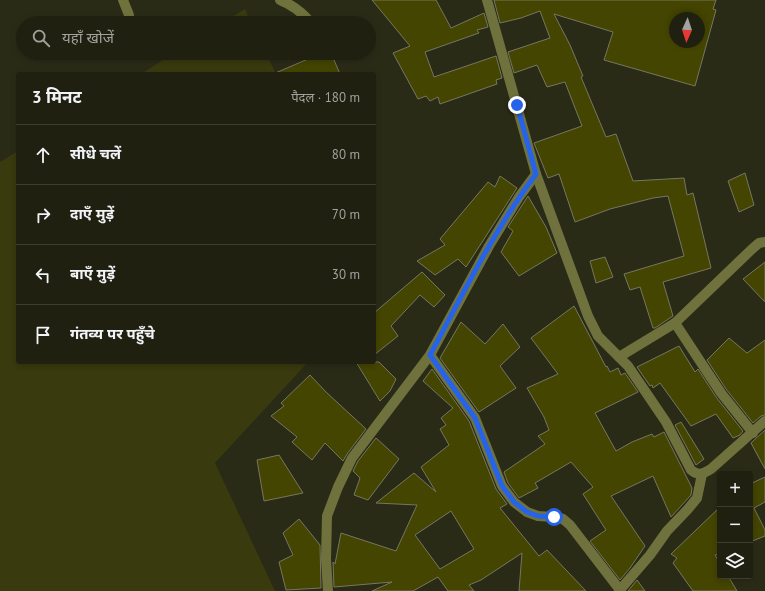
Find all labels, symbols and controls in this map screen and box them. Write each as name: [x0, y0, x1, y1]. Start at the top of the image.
north arrow: [669, 12, 705, 48]
search box: [16, 16, 376, 60]
icon: search: [30, 27, 52, 49]
text: यहाँ खोजें: [62, 28, 114, 47]
text: 3 मिनट: [32, 86, 82, 108]
text: पैदल · 180 m: [291, 89, 360, 106]
route end: [508, 96, 526, 114]
icon: ahead: [32, 144, 54, 166]
text: सीधे चलें: [70, 144, 121, 163]
text: 80 m: [332, 146, 360, 163]
icon: right: [32, 204, 54, 226]
text: दाएँ मुड़ें: [70, 204, 114, 223]
text: 70 m: [332, 206, 360, 223]
icon: left: [32, 264, 54, 286]
text: बाएँ मुड़ें: [70, 264, 115, 283]
text: 30 m: [332, 266, 360, 283]
icon: arrive: [32, 324, 54, 346]
text: गंतव्य पर पहुँचे: [70, 324, 155, 343]
map controls: [717, 471, 753, 579]
button: +: [717, 471, 753, 507]
button: −: [717, 507, 753, 543]
route start: [545, 508, 563, 526]
button: layers: [717, 543, 753, 579]

